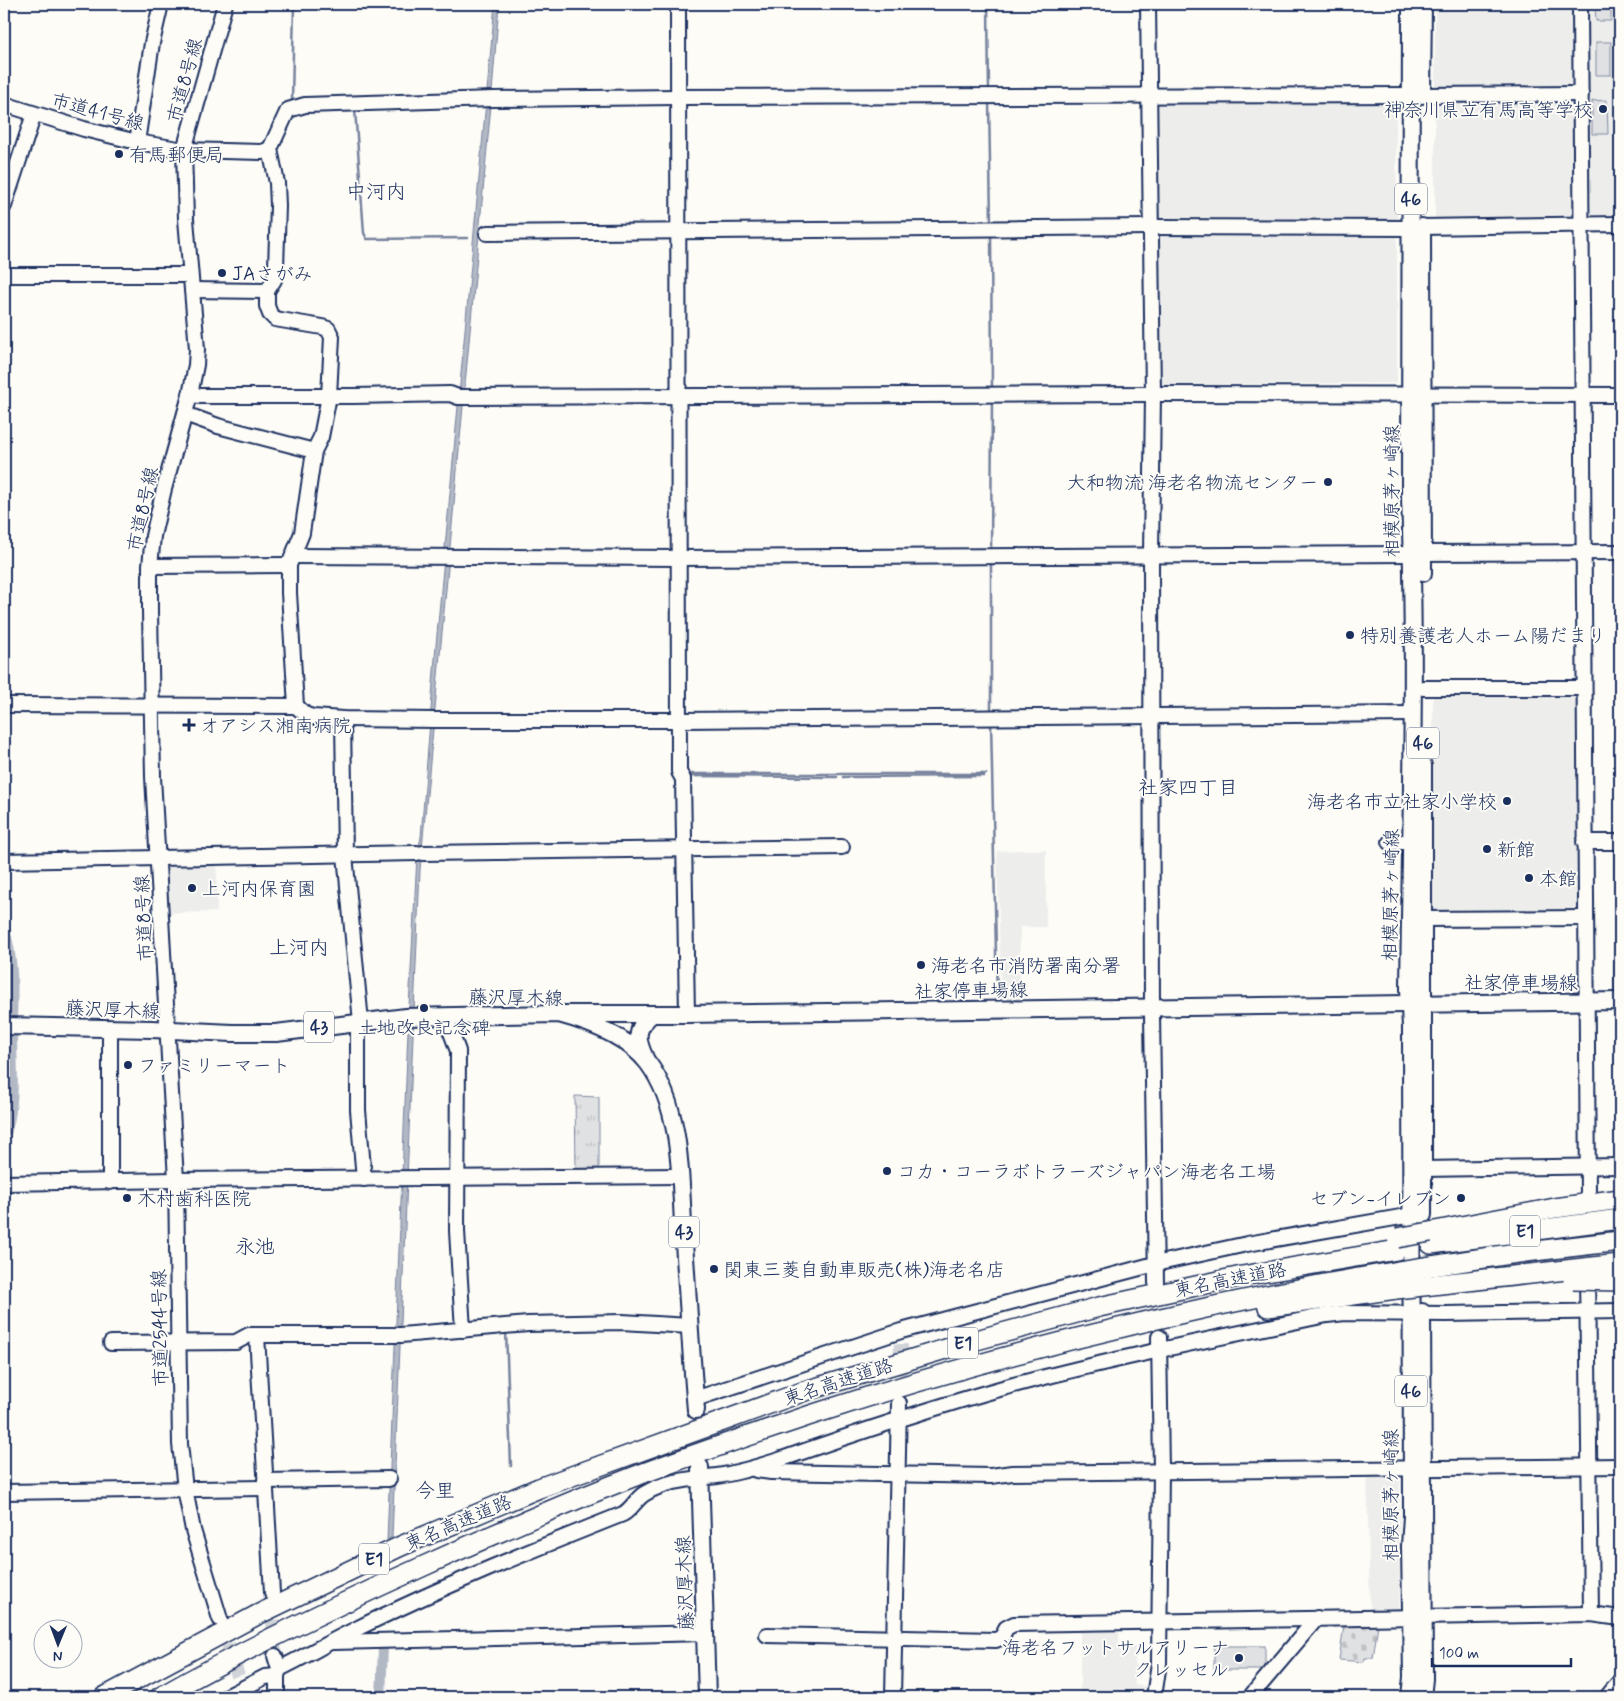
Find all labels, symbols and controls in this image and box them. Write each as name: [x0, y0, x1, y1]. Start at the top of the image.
street label: 市道8号線: [162, 35, 209, 126]
street label: 市道41号線: [48, 88, 147, 137]
place label: 神奈川県立有馬高等学校: [1384, 98, 1593, 123]
marker: 神奈川県立有馬高等学校: [1597, 103, 1609, 115]
place label: 有馬郵便局: [129, 143, 224, 168]
marker: 有馬郵便局: [113, 148, 125, 160]
district label: 中河内: [346, 179, 406, 206]
road number: 46: [1395, 183, 1427, 214]
place label: JAさがみ: [232, 262, 312, 287]
marker: JAさがみ: [216, 267, 228, 279]
street label: 相模原茅ヶ崎線: [1380, 424, 1405, 558]
street label: 市道8号線: [122, 464, 165, 554]
place label: 大和物流 海老名物流センター: [1067, 471, 1318, 496]
marker: 大和物流 海老名物流センター: [1322, 476, 1334, 488]
place label: 特別養護老人ホーム陽だまり: [1360, 624, 1606, 649]
marker: 特別養護老人ホーム陽だまり: [1344, 629, 1356, 641]
place label: オアシス湘南病院: [200, 714, 352, 739]
marker: オアシス湘南病院: [182, 718, 196, 732]
road number: 46: [1407, 728, 1439, 758]
district label: 社家四丁目: [1138, 775, 1238, 802]
place label: 海老名市立社家小学校: [1307, 790, 1497, 815]
marker: 海老名市立社家小学校: [1501, 795, 1513, 807]
street label: 相模原茅ヶ崎線: [1378, 828, 1405, 962]
place label: 新館: [1497, 838, 1535, 863]
marker: 新館: [1481, 843, 1493, 855]
place label: 本館: [1539, 867, 1577, 892]
marker: 本館: [1523, 872, 1535, 884]
street label: 市道8号線: [130, 874, 159, 962]
place label: 上河内保育園: [202, 877, 316, 902]
marker: 上河内保育園: [186, 882, 198, 894]
district label: 上河内: [269, 935, 329, 962]
place label: 海老名市消防署南分署: [931, 954, 1121, 979]
marker: 海老名市消防署南分署: [915, 959, 927, 971]
street label: 社家停車場線: [1464, 971, 1578, 996]
street label: 社家停車場線: [914, 978, 1028, 1005]
street label: 藤沢厚木線: [468, 985, 564, 1012]
street label: 藤沢厚木線: [65, 996, 161, 1025]
marker: 土地改良記念碑: [418, 1002, 430, 1014]
road number: 43: [304, 1012, 334, 1042]
place label: 土地改良記念碑: [357, 1016, 491, 1041]
place label: ファミリーマート: [138, 1054, 290, 1079]
marker: ファミリーマート: [122, 1059, 134, 1071]
place label: コカ・コーラボトラーズジャパン海老名工場: [897, 1160, 1275, 1185]
marker: コカ・コーラボトラーズジャパン海老名工場: [881, 1165, 893, 1177]
place label: 木村歯科医院: [137, 1187, 251, 1212]
place label: セブン-イレブン: [1309, 1187, 1451, 1212]
marker: 木村歯科医院: [121, 1192, 133, 1204]
marker: セブン-イレブン: [1455, 1192, 1467, 1204]
road number: 43: [669, 1216, 699, 1248]
road number: E1: [1510, 1216, 1540, 1246]
district label: 永池: [235, 1234, 275, 1261]
street label: 東名高速道路: [1172, 1257, 1289, 1304]
place label: 関東三菱自動車販売(株)海老名店: [724, 1258, 1005, 1283]
marker: 関東三菱自動車販売(株)海老名店: [708, 1263, 720, 1275]
street label: 市道2544号線: [147, 1269, 174, 1387]
road number: E1: [948, 1328, 978, 1359]
street label: 東名高速道路: [780, 1353, 897, 1412]
road number: 46: [1395, 1375, 1427, 1406]
street label: 相模原茅ヶ崎線: [1379, 1428, 1404, 1562]
district label: 今里: [415, 1478, 455, 1505]
street label: 東名高速道路: [401, 1490, 516, 1557]
street label: 藤沢厚木線: [671, 1535, 700, 1631]
road number: E1: [359, 1544, 389, 1575]
north arrow: [32, 1618, 82, 1668]
place label: 海老名フットサルアリーナ クレッセル: [1002, 1636, 1229, 1683]
scale bar: [1432, 1636, 1570, 1668]
text: 100 m: [1439, 1644, 1479, 1664]
text: N: [53, 1647, 63, 1665]
marker: 海老名フットサルアリーナ クレッセル: [1233, 1652, 1245, 1664]

